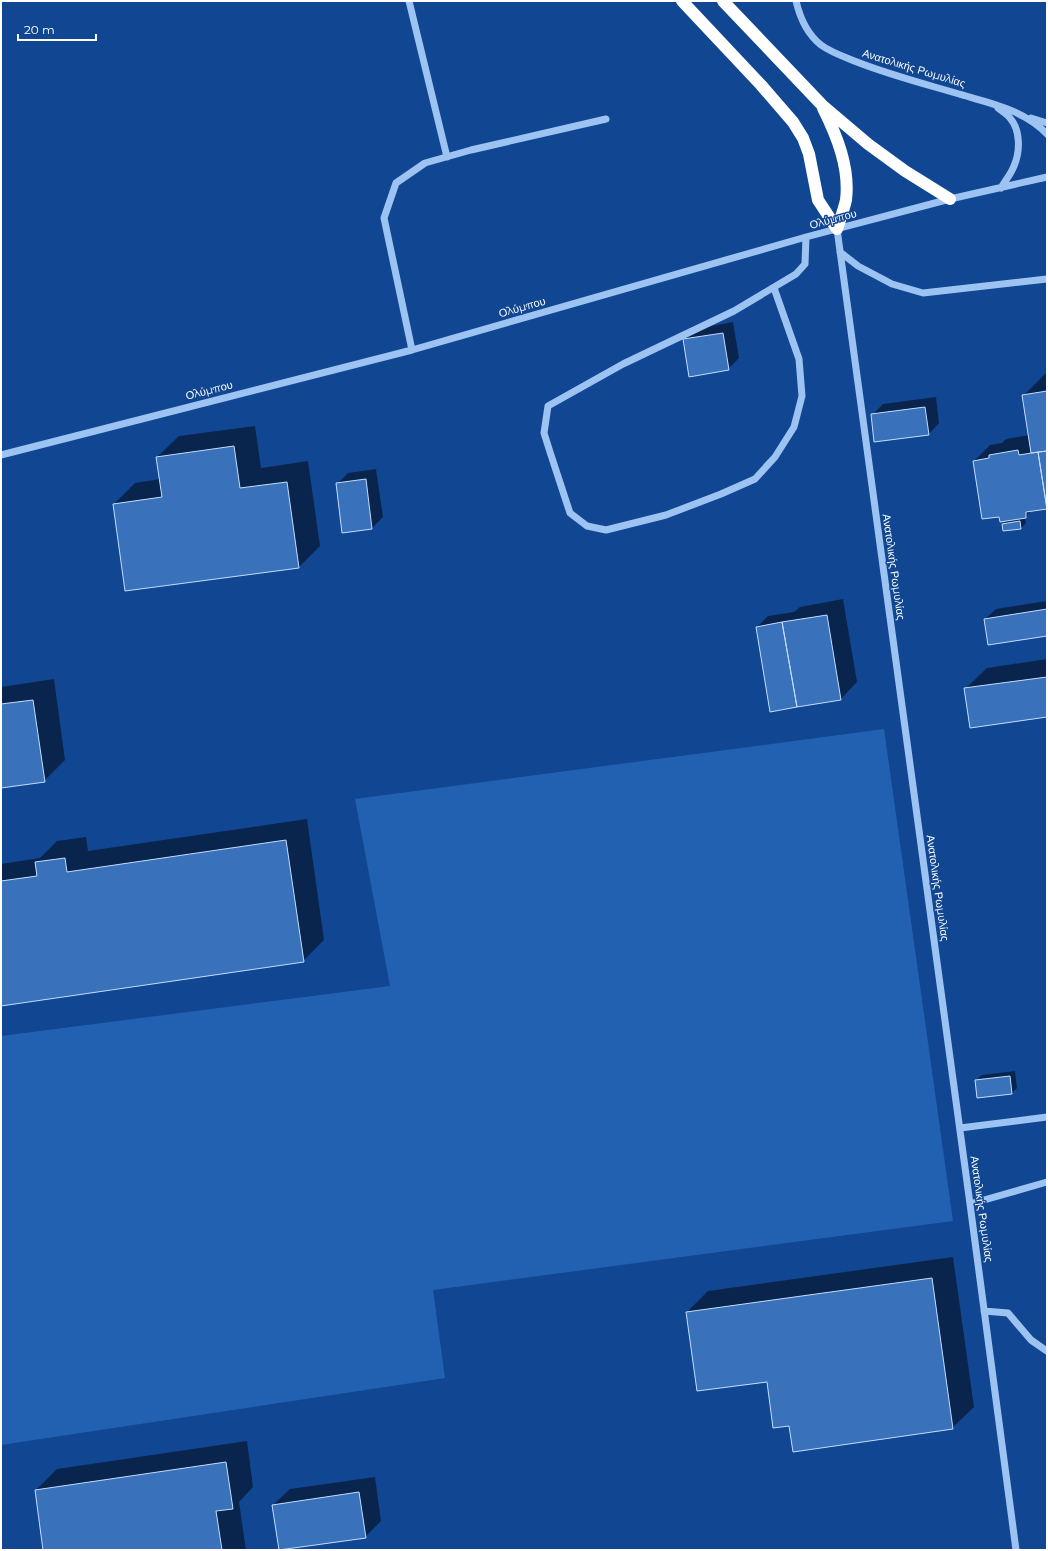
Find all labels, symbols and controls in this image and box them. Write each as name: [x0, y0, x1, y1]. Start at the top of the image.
scale bar: [18, 16, 96, 42]
text: 20 m: [24, 22, 55, 37]
street label: Ανατολικής Ρωμυλίας: [861, 46, 967, 90]
street label: Ολύμπου: [808, 206, 858, 232]
street label: Ολύμπου: [497, 294, 547, 320]
street label: Ολύμπου: [184, 377, 234, 403]
street label: Ανατολικής Ρωμυλίας: [880, 513, 908, 621]
street label: Ανατολικής Ρωμυλίας: [924, 834, 952, 942]
street label: Ανατολικής Ρωμυλίας: [968, 1155, 996, 1263]

